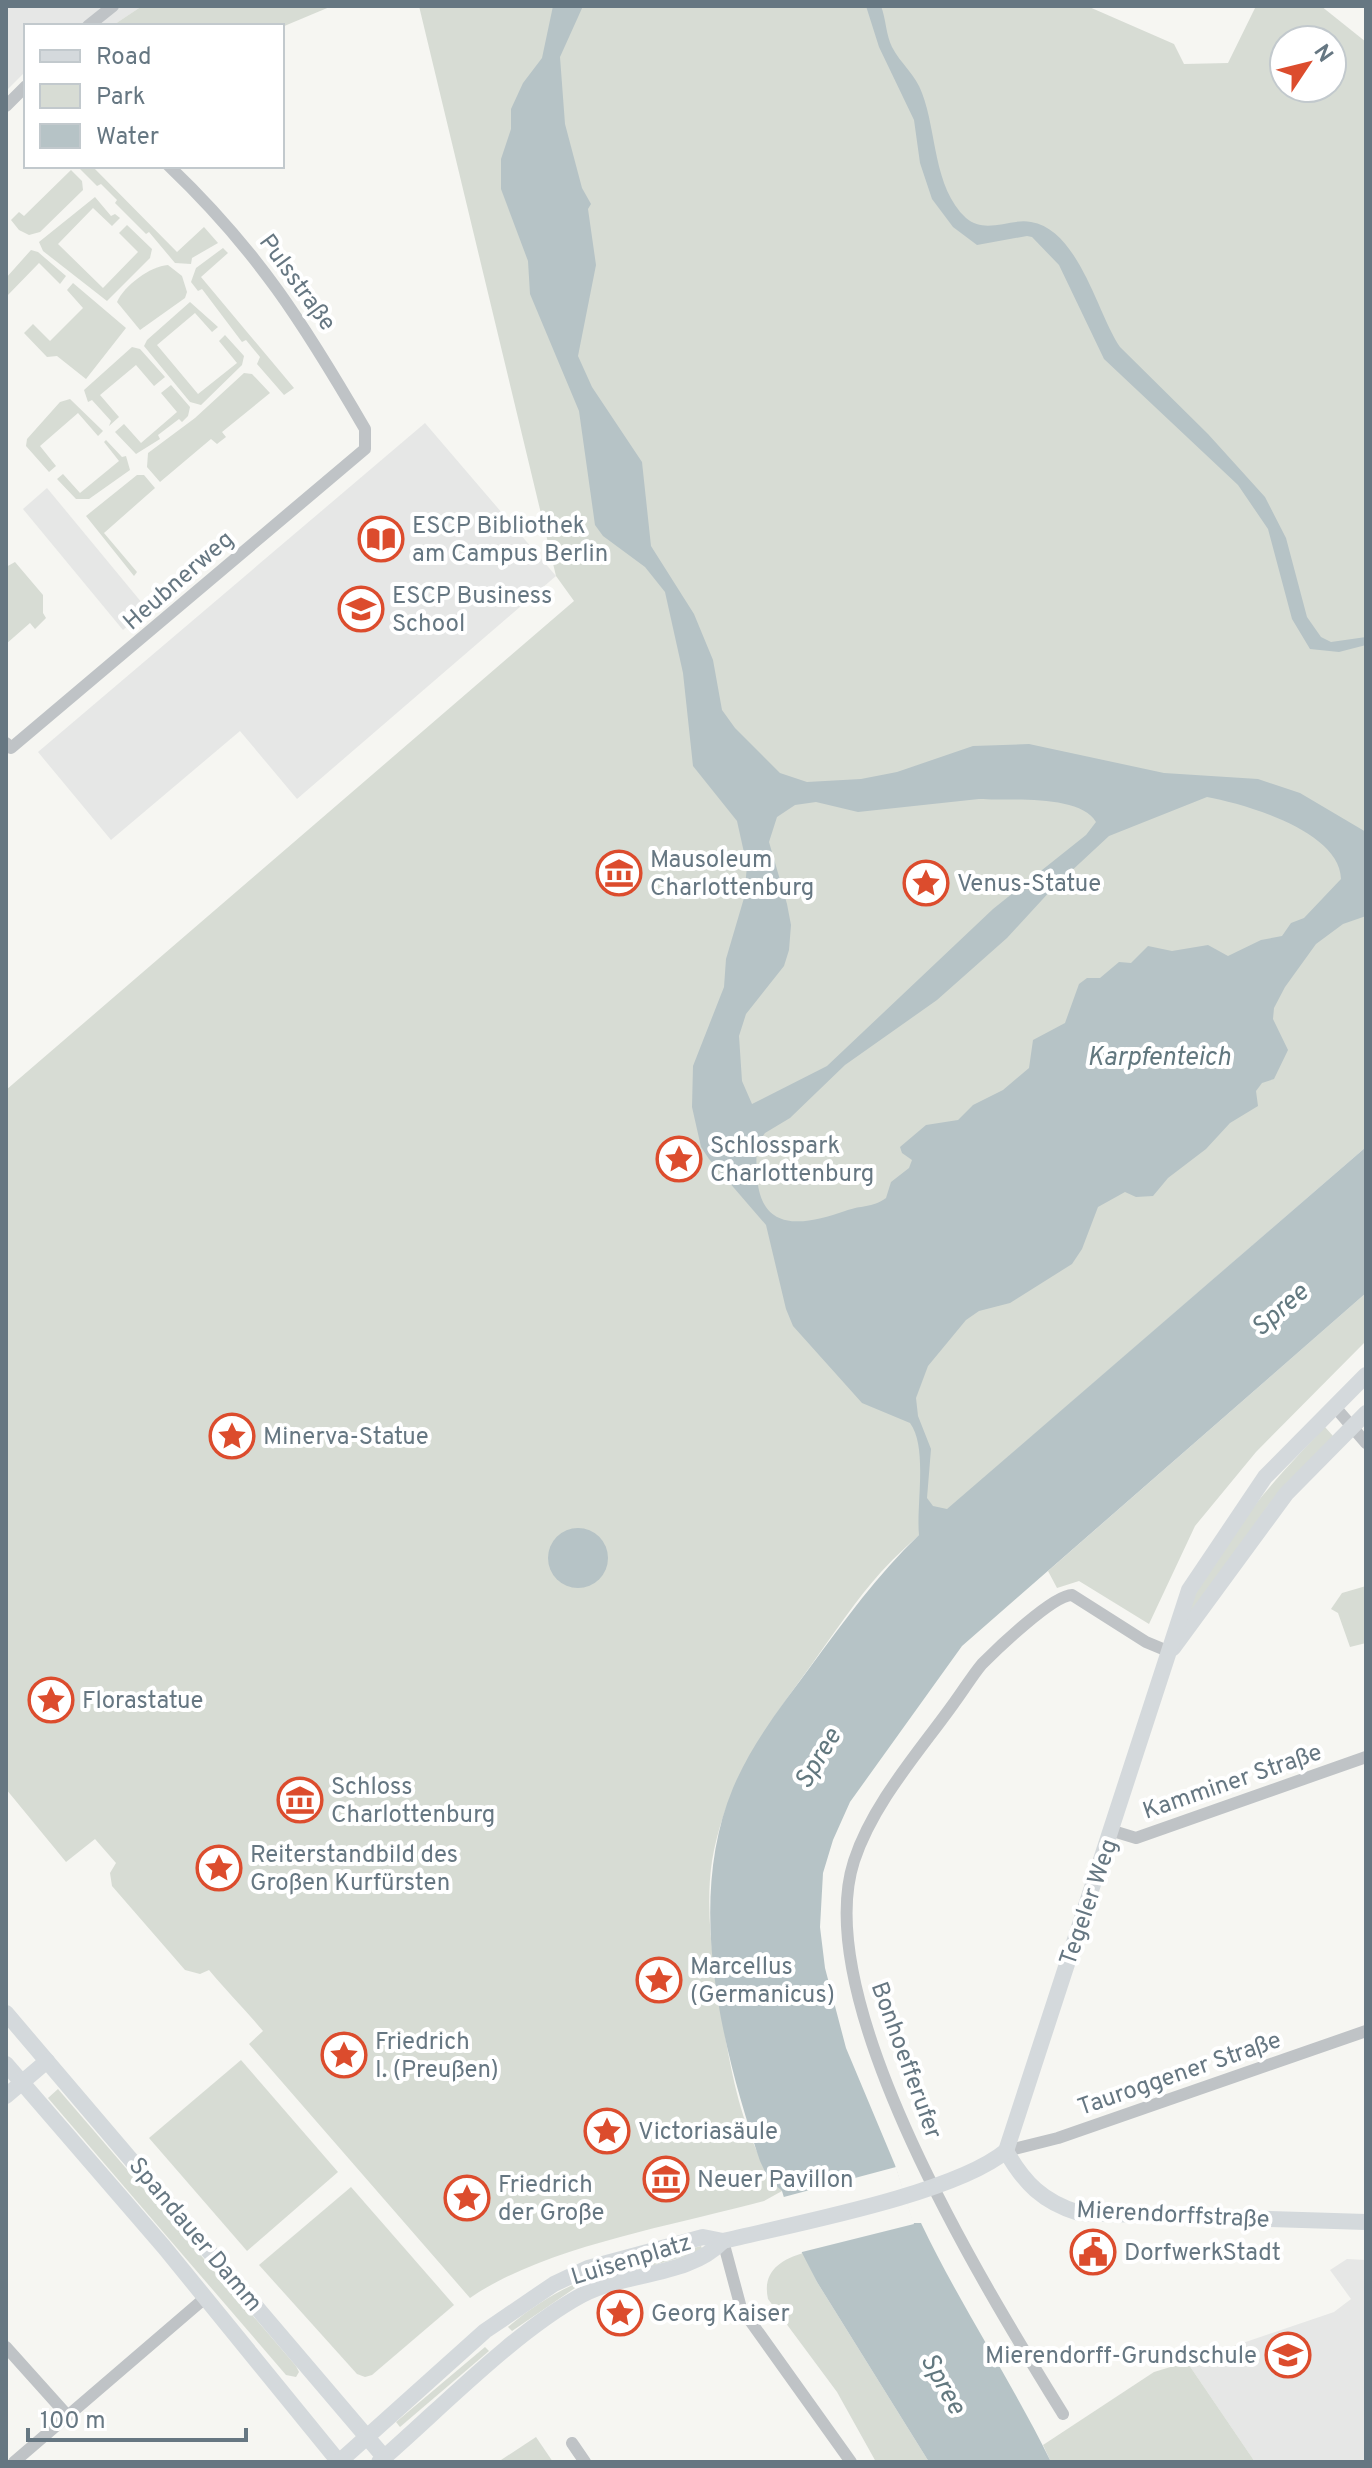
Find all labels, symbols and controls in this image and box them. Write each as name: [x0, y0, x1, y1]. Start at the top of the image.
legend: [24, 24, 284, 168]
north arrow: [1268, 24, 1348, 104]
text: N: [1307, 40, 1338, 68]
text: Road: [96, 43, 152, 73]
text: Park: [96, 83, 146, 113]
text: Water: [96, 123, 159, 153]
street label: Pulsstraße: [251, 229, 342, 338]
place label: ESCP Bibliothek am Campus Berlin: [412, 512, 608, 570]
library icon: ESCP Bibliothek am Campus Berlin: [357, 515, 405, 563]
street label: Heubnerweg: [118, 525, 241, 638]
place label: ESCP Business School: [392, 582, 552, 640]
school or university icon: ESCP Business School: [337, 585, 385, 633]
place label: Mausoleum Charlottenburg: [650, 846, 814, 904]
museum icon: Mausoleum Charlottenburg: [595, 849, 643, 897]
place icon: Venus-Statue: [902, 859, 950, 907]
place label: Venus-Statue: [957, 870, 1101, 900]
water label: Karpfenteich: [1087, 1042, 1231, 1075]
place label: Schlosspark Charlottenburg: [710, 1132, 874, 1190]
place icon: Schlosspark Charlottenburg: [655, 1135, 703, 1183]
water label: Spree: [1245, 1277, 1317, 1345]
place icon: Minerva-Statue: [208, 1412, 256, 1460]
place label: Minerva-Statue: [263, 1423, 429, 1453]
place icon: Florastatue: [27, 1676, 75, 1724]
place label: Florastatue: [82, 1687, 203, 1717]
water label: Spree: [788, 1722, 850, 1796]
street label: Kamminer Straße: [1139, 1738, 1326, 1828]
place label: Schloss Charlottenburg: [331, 1773, 495, 1831]
museum icon: Schloss Charlottenburg: [276, 1776, 324, 1824]
street label: Tegeler Weg: [1054, 1835, 1126, 1970]
place label: Reiterstandbild des Großen Kurfürsten: [250, 1841, 458, 1899]
place icon: Reiterstandbild des Großen Kurfürsten: [195, 1844, 243, 1892]
place label: Marcellus (Germanicus): [690, 1953, 835, 2011]
place icon: Marcellus (Germanicus): [635, 1956, 683, 2004]
street label: Bonhoefferufer: [863, 1978, 947, 2143]
street label: Tauroggener Straße: [1074, 2026, 1285, 2124]
place label: Friedrich I. (Preußen): [375, 2028, 499, 2086]
place icon: Friedrich I. (Preußen): [320, 2031, 368, 2079]
place icon: Victoriasäule: [583, 2107, 631, 2155]
place label: Victoriasäule: [638, 2118, 778, 2148]
street label: Spandauer Damm: [121, 2152, 268, 2319]
museum icon: Neuer Pavillon: [642, 2155, 690, 2203]
place label: Neuer Pavillon: [697, 2166, 853, 2196]
place label: Friedrich der Große: [498, 2171, 604, 2229]
place icon: Friedrich der Große: [443, 2174, 491, 2222]
street label: Mierendorffstraße: [1076, 2196, 1270, 2236]
street label: Luisenplatz: [568, 2228, 695, 2293]
public building icon: DorfwerkStadt: [1069, 2228, 1117, 2276]
place label: DorfwerkStadt: [1124, 2239, 1281, 2269]
place icon: Georg Kaiser: [596, 2289, 644, 2337]
place label: Georg Kaiser: [651, 2300, 790, 2330]
school or university icon: Mierendorff-Grundschule: [1264, 2331, 1312, 2379]
place label: Mierendorff-Grundschule: [985, 2342, 1257, 2372]
water label: Spree: [912, 2348, 972, 2421]
scale bar: [28, 2392, 246, 2442]
text: 100 m: [40, 2407, 106, 2437]

